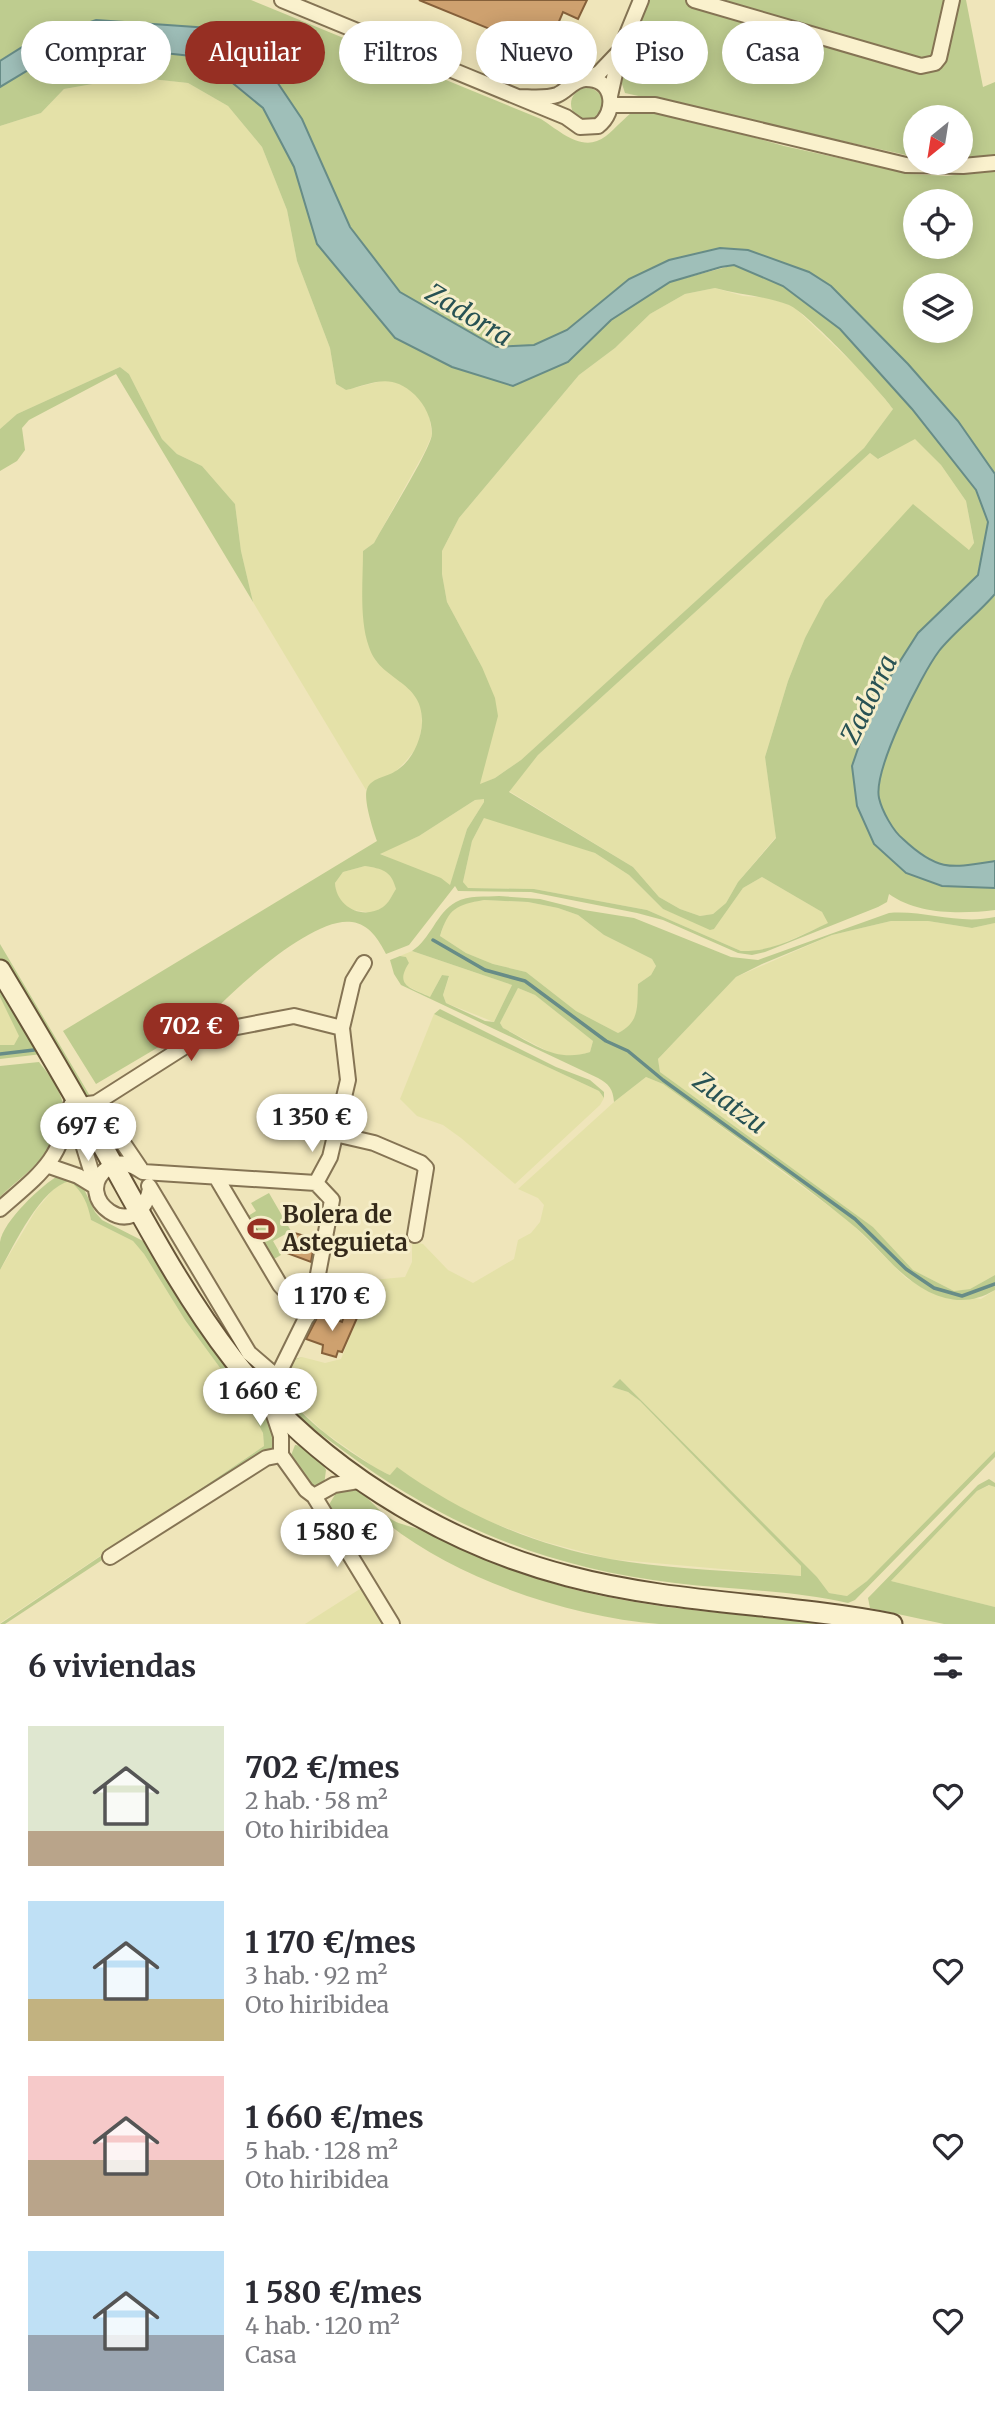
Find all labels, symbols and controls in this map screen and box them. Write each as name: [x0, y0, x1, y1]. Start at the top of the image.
chip: Comprar: [21, 21, 171, 84]
chip: Alquilar: [185, 21, 325, 84]
chip: Filtros: [339, 21, 462, 84]
chip: Nuevo: [476, 21, 597, 84]
chip: Piso: [611, 21, 708, 84]
chip: Casa: [722, 21, 824, 84]
north arrow: [903, 105, 973, 175]
map controls: [903, 105, 973, 343]
button: locate: [903, 189, 973, 259]
button: layers: [903, 273, 973, 343]
water label: Zadorra: [419, 276, 518, 353]
water label: Zadorra: [833, 649, 904, 749]
pin: 702 €: [142, 1004, 240, 1063]
text: 702 €: [159, 1011, 223, 1040]
water label: Zuatzu: [686, 1064, 774, 1141]
pin: 1 350 €: [247, 1094, 377, 1154]
text: 1 350 €: [272, 1102, 352, 1131]
pin: 697 €: [39, 1104, 137, 1163]
text: 697 €: [56, 1111, 120, 1140]
place label: Bolera de Asteguieta: [281, 1199, 408, 1258]
sports icon: Bolera de Asteguieta: [246, 1214, 276, 1244]
pin: 1 170 €: [267, 1274, 397, 1333]
text: 1 170 €: [294, 1281, 370, 1310]
pin: 1 660 €: [195, 1368, 325, 1428]
text: 1 660 €: [219, 1376, 301, 1405]
pin: 1 580 €: [272, 1510, 402, 1569]
text: 1 580 €: [296, 1517, 378, 1546]
text: 6 viviendas: [28, 1647, 196, 1685]
icon: filters: [929, 1647, 967, 1685]
text: 702 €/mes: [245, 1748, 400, 1786]
icon: home: [84, 1754, 168, 1838]
icon: heart: [929, 1777, 967, 1815]
text: 2 hab. · 58 m²: [245, 1786, 388, 1815]
text: Oto hiribidea: [245, 1815, 389, 1844]
text: 1 170 €/mes: [245, 1923, 416, 1961]
icon: home: [84, 1929, 168, 2013]
icon: heart: [929, 1952, 967, 1990]
text: 3 hab. · 92 m²: [245, 1961, 387, 1990]
text: Oto hiribidea: [245, 1990, 389, 2019]
text: 1 660 €/mes: [245, 2098, 424, 2136]
icon: home: [84, 2104, 168, 2188]
icon: heart: [929, 2127, 967, 2165]
text: 5 hab. · 128 m²: [245, 2136, 398, 2165]
text: Oto hiribidea: [245, 2165, 389, 2194]
text: 1 580 €/mes: [245, 2273, 422, 2311]
icon: home: [84, 2279, 168, 2363]
icon: heart: [929, 2302, 967, 2340]
text: 4 hab. · 120 m²: [245, 2311, 400, 2340]
text: Casa: [245, 2340, 297, 2369]

